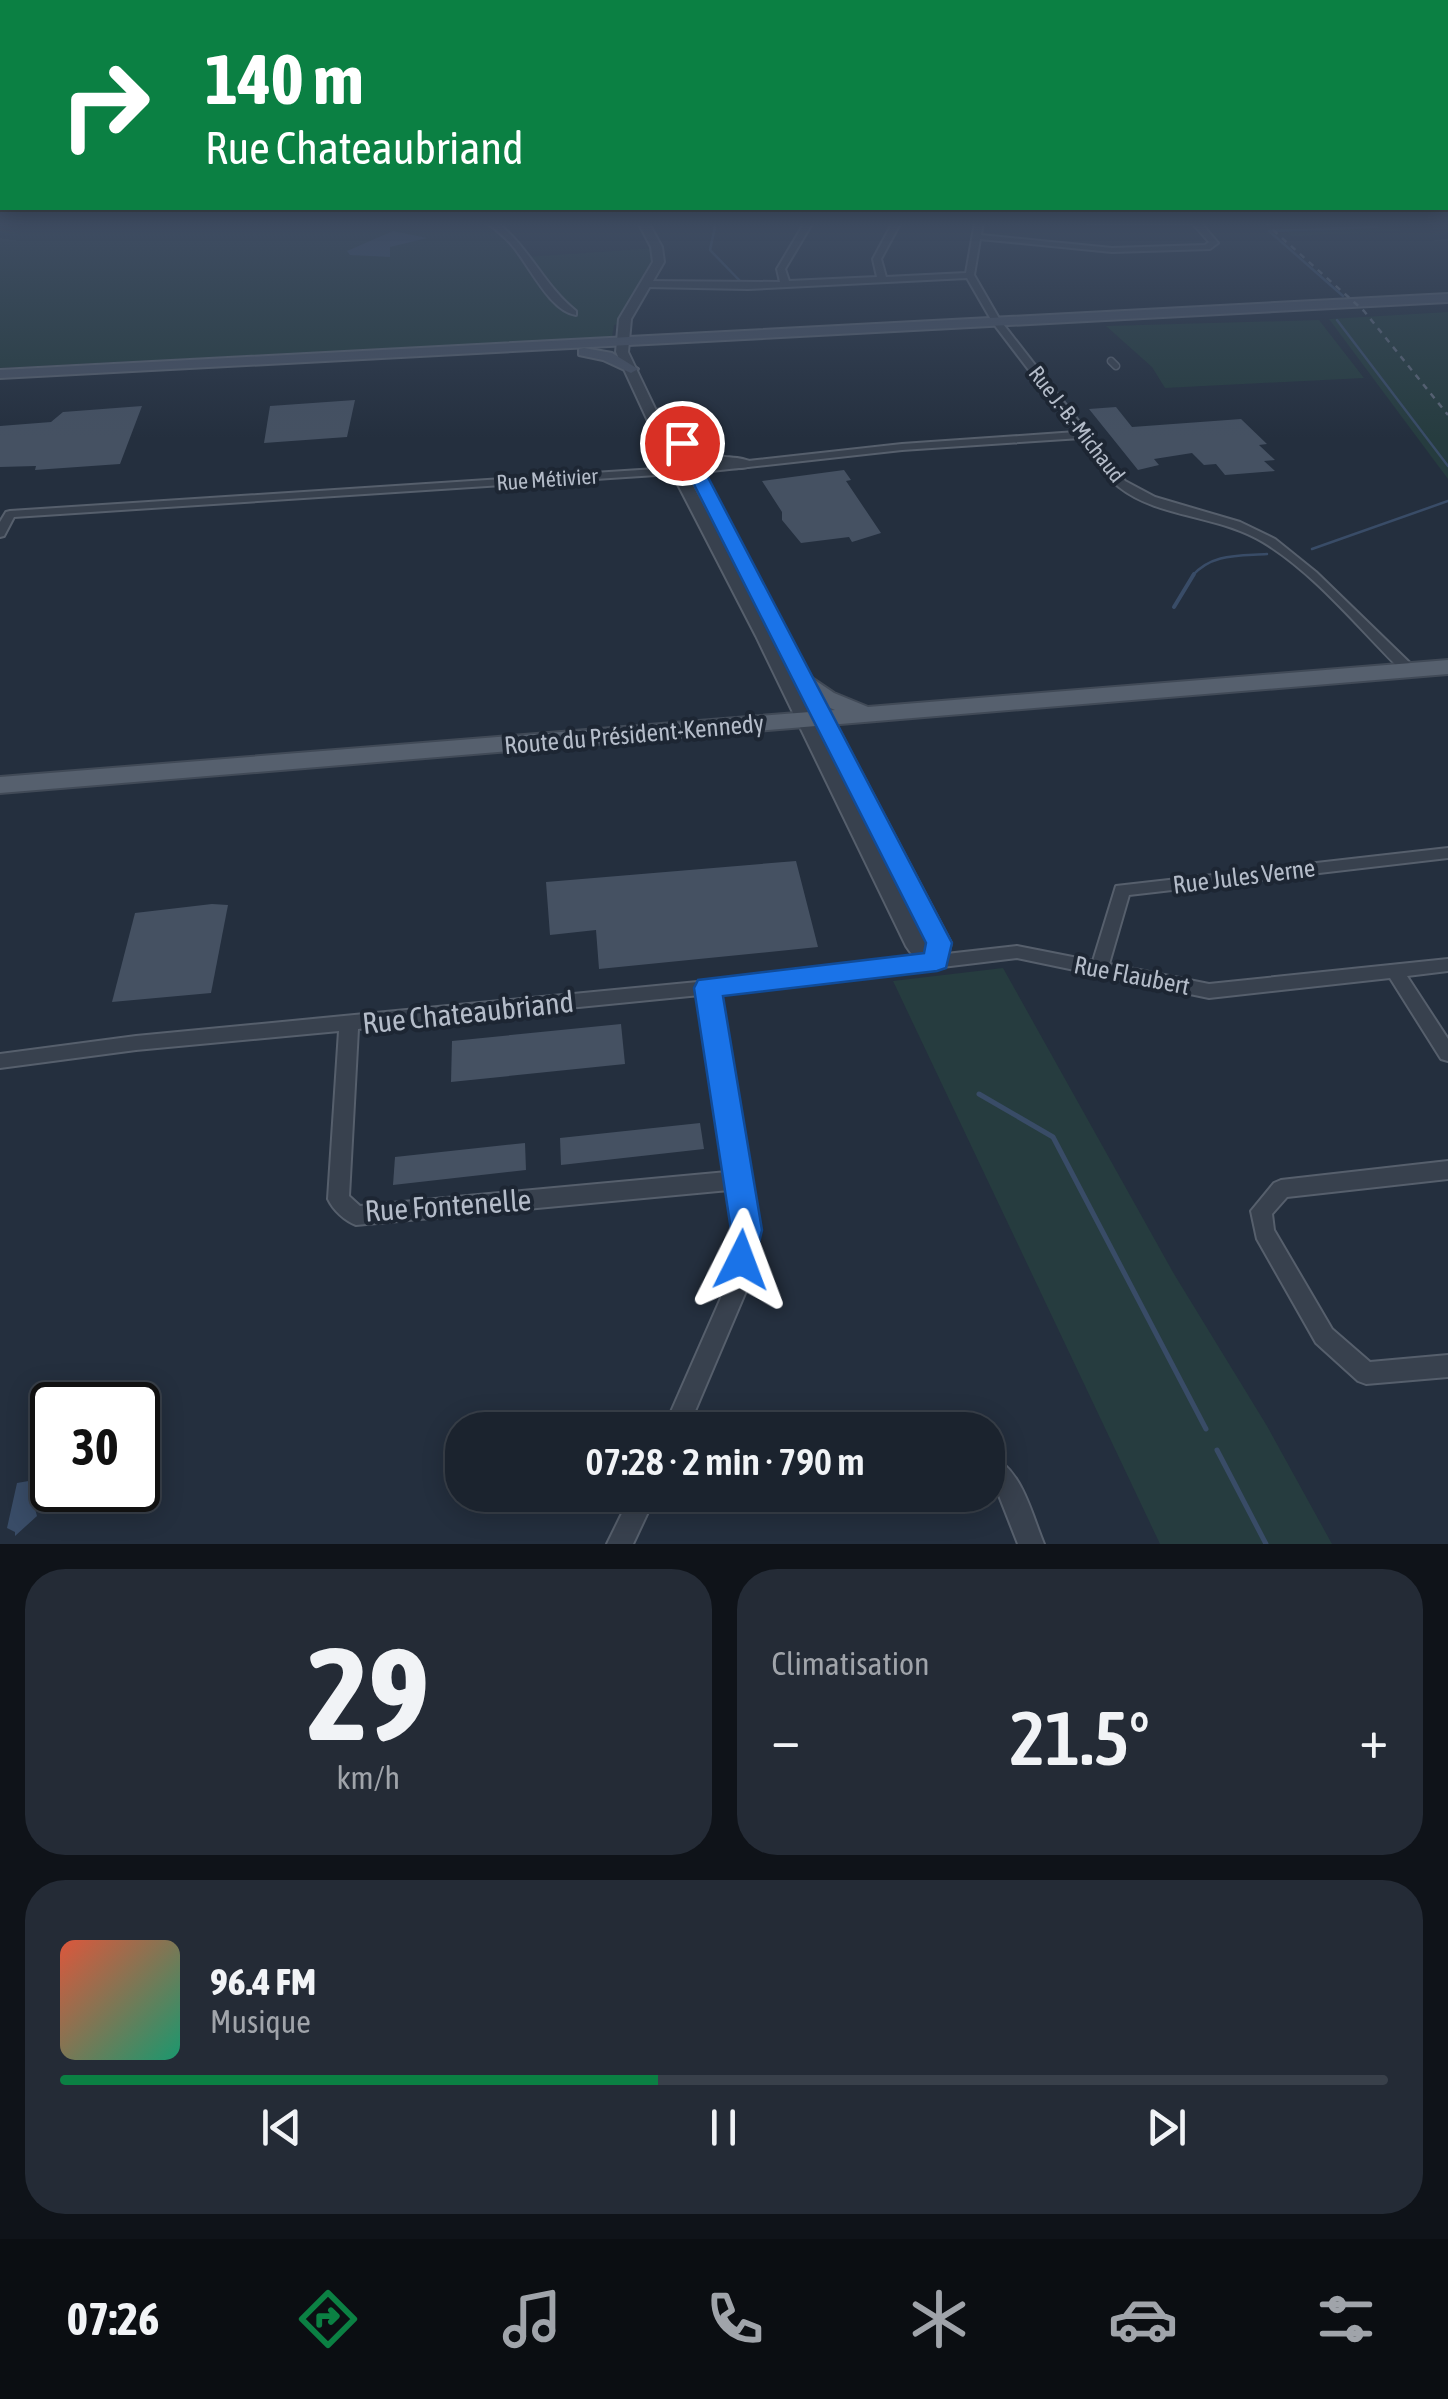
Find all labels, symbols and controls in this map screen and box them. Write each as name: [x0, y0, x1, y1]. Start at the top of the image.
text: 140 m: [205, 39, 364, 119]
icon: right: [40, 40, 170, 170]
text: Rue Chateaubriand: [205, 122, 523, 174]
street label: Rue J.-B.-Michaud: [1024, 361, 1130, 487]
pin: [640, 401, 725, 486]
icon: arrive: [655, 416, 710, 471]
street label: Rue Métivier: [496, 462, 599, 496]
street label: Route du Président-Kennedy: [503, 709, 765, 759]
street label: Rue Jules Verne: [1171, 853, 1317, 899]
street label: Rue Flaubert: [1072, 950, 1192, 1000]
street label: Rue Chateaubriand: [361, 984, 575, 1040]
street label: Rue Fontenelle: [364, 1182, 532, 1228]
position arrow: [689, 1208, 793, 1312]
speed limit sign: 30: [30, 1382, 160, 1512]
text: 07:28 · 2 min · 790 m: [585, 1440, 865, 1483]
text: 29: [307, 1619, 429, 1768]
text: Climatisation: [772, 1645, 930, 1682]
text: 21.5°: [1010, 1695, 1150, 1781]
text: −: [772, 1707, 800, 1770]
text: +: [1359, 1707, 1388, 1770]
text: km/h: [337, 1759, 400, 1796]
text: 96.4 FM: [210, 1960, 316, 2003]
text: Musique: [210, 2003, 311, 2040]
icon: previous: [254, 2100, 309, 2155]
icon: pause: [696, 2100, 751, 2155]
icon: next: [1139, 2100, 1194, 2155]
icon: directions: [293, 2284, 363, 2354]
icon: music: [497, 2284, 567, 2354]
icon: phone: [700, 2284, 770, 2354]
icon: climate: [904, 2284, 974, 2354]
icon: car: [1108, 2284, 1178, 2354]
icon: filters: [1311, 2284, 1381, 2354]
text: 07:26: [67, 2293, 159, 2345]

